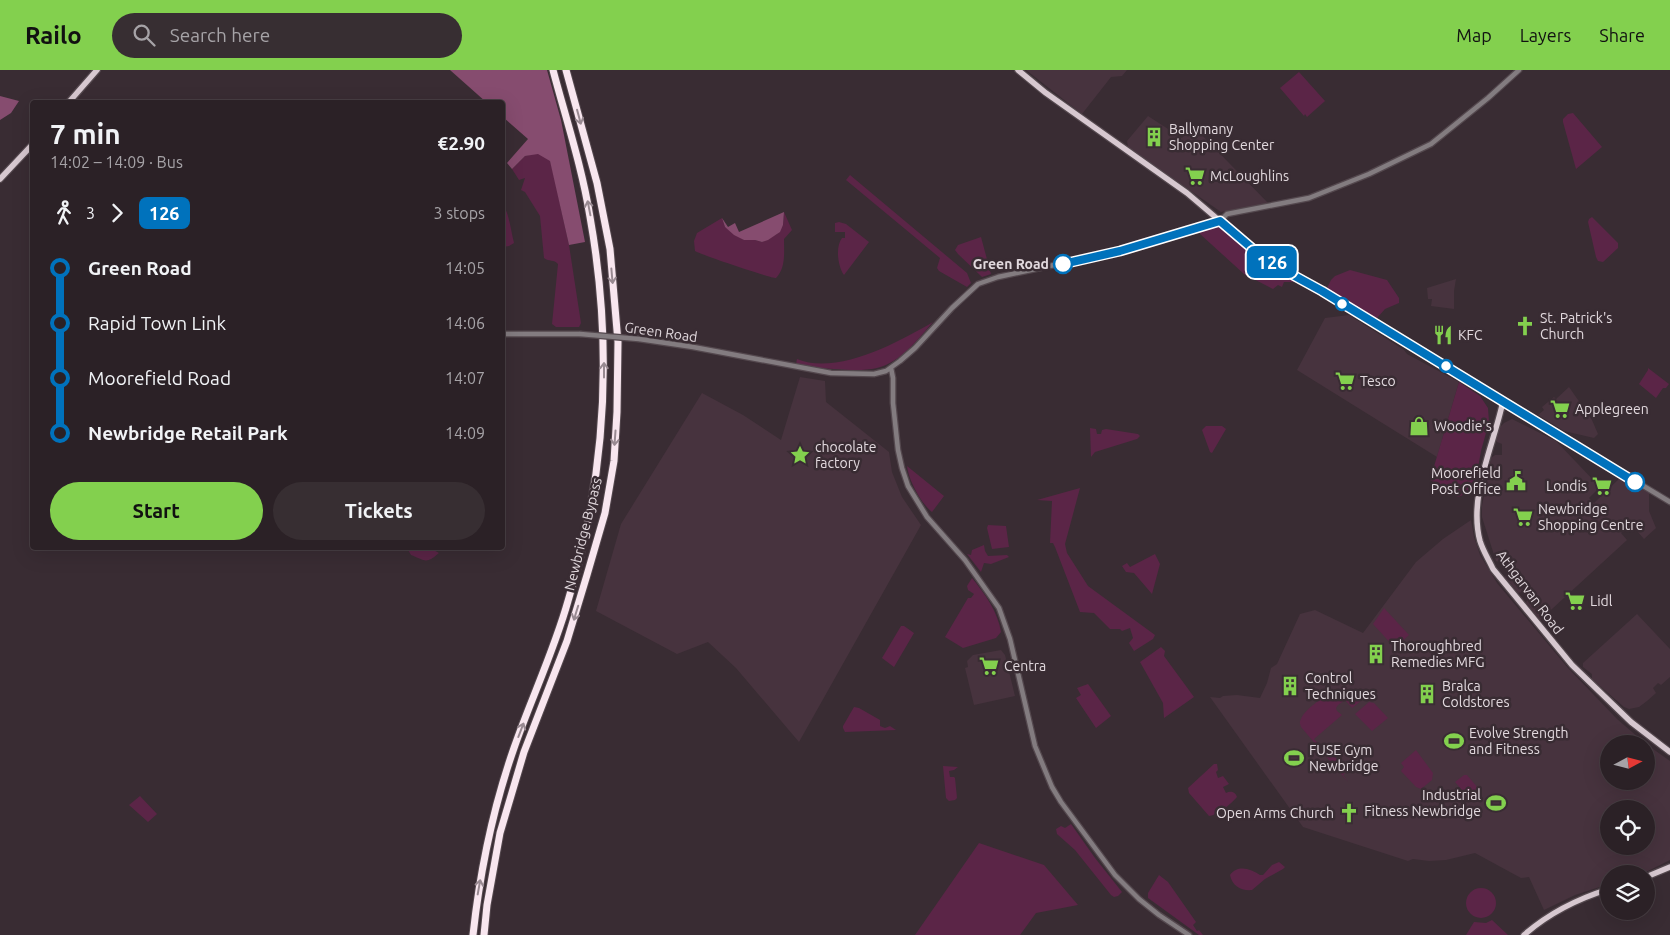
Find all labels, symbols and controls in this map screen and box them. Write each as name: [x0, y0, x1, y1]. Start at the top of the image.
search box: [112, 13, 462, 58]
icon: search: [130, 21, 158, 49]
text: Railo: [25, 22, 82, 49]
text: Search here: [170, 24, 270, 46]
text: Map: [1456, 25, 1492, 45]
text: Layers: [1520, 25, 1571, 45]
text: Share: [1599, 25, 1645, 45]
one-way arrow: [575, 109, 584, 125]
text: 7 min: [50, 118, 121, 149]
place label: Ballymany Shopping Center: [1169, 121, 1275, 153]
building icon: Ballymany Shopping Center: [1143, 126, 1165, 148]
text: €2.90: [437, 132, 485, 154]
text: 14:02 – 14:09 · Bus: [50, 153, 183, 171]
supermarket icon: McLoughlins: [1184, 165, 1206, 187]
place label: McLoughlins: [1210, 168, 1289, 184]
icon: walk: [50, 199, 78, 227]
icon: forward: [103, 199, 131, 227]
one-way arrow: [583, 201, 593, 217]
text: 126: [149, 203, 180, 223]
text: 3: [86, 204, 95, 222]
text: 3 stops: [433, 204, 485, 222]
line badge: 126: [1243, 246, 1301, 278]
text: 126: [1257, 252, 1287, 272]
marker: Green Road: [1053, 254, 1073, 274]
place label: Green Road: [973, 256, 1049, 272]
text: Green Road: [88, 257, 192, 279]
text: 14:05: [445, 259, 485, 277]
one-way arrow: [608, 268, 617, 284]
unlabelled marker: [1335, 297, 1349, 311]
place label: St. Patrick's Church: [1540, 310, 1612, 342]
text: Rapid Town Link: [88, 312, 226, 334]
text: 14:06: [445, 314, 485, 332]
church icon: St. Patrick's Church: [1514, 315, 1536, 337]
street label: Green Road: [623, 319, 699, 345]
restaurant icon: KFC: [1432, 324, 1454, 346]
place label: KFC: [1458, 327, 1483, 343]
unlabelled marker: [1439, 359, 1453, 373]
one-way arrow: [599, 362, 609, 378]
text: Moorefield Road: [88, 367, 231, 389]
text: 14:07: [445, 369, 485, 387]
supermarket icon: Tesco: [1334, 370, 1356, 392]
place label: Tesco: [1360, 373, 1396, 389]
supermarket icon: Applegreen: [1549, 398, 1571, 420]
place label: Applegreen: [1575, 401, 1649, 417]
shop icon: Woodie's: [1408, 415, 1430, 437]
place label: Woodie's: [1434, 418, 1492, 434]
text: Newbridge Retail Park: [88, 422, 288, 444]
text: 14:09: [445, 424, 485, 442]
one-way arrow: [611, 430, 620, 446]
place label: chocolate factory: [815, 439, 876, 471]
place icon: chocolate factory: [789, 444, 811, 466]
place label: Moorefield Post Office: [1431, 465, 1501, 497]
public building icon: Moorefield Post Office: [1505, 470, 1527, 492]
unlabelled marker: [1625, 472, 1645, 492]
supermarket icon: Londis: [1591, 475, 1613, 497]
street label: Newbridge Bypass: [561, 476, 605, 592]
place label: Londis: [1546, 478, 1587, 494]
button: Start: [50, 482, 263, 540]
button: Tickets: [273, 482, 485, 540]
place label: Newbridge Shopping Centre: [1538, 501, 1643, 533]
supermarket icon: Newbridge Shopping Centre: [1512, 506, 1534, 528]
street label: Athgarvan Road: [1493, 547, 1567, 637]
supermarket icon: Lidl: [1564, 590, 1586, 612]
place label: Lidl: [1590, 593, 1613, 609]
one-way arrow: [570, 605, 580, 621]
place label: Thoroughbred Remedies MFG: [1391, 638, 1485, 670]
building icon: Thoroughbred Remedies MFG: [1365, 643, 1387, 665]
supermarket icon: Centra: [978, 655, 1000, 677]
place label: Centra: [1004, 658, 1046, 674]
place label: Control Techniques: [1305, 670, 1376, 702]
building icon: Control Techniques: [1279, 675, 1301, 697]
place label: Bralca Coldstores: [1442, 678, 1509, 710]
building icon: Bralca Coldstores: [1416, 683, 1438, 705]
one-way arrow: [516, 723, 526, 738]
place label: Evolve Strength and Fitness: [1469, 725, 1568, 757]
sports icon: Evolve Strength and Fitness: [1443, 730, 1465, 752]
north arrow: [1600, 735, 1655, 790]
map controls: [1600, 735, 1655, 920]
place label: FUSE Gym Newbridge: [1309, 742, 1378, 774]
sports icon: FUSE Gym Newbridge: [1283, 747, 1305, 769]
place label: Industrial Fitness Newbridge: [1364, 787, 1481, 819]
sports icon: Industrial Fitness Newbridge: [1485, 792, 1507, 814]
button: locate: [1600, 800, 1655, 855]
church icon: Open Arms Church: [1338, 802, 1360, 824]
place label: Open Arms Church: [1216, 805, 1334, 821]
button: layers: [1600, 865, 1655, 920]
one-way arrow: [474, 879, 484, 895]

